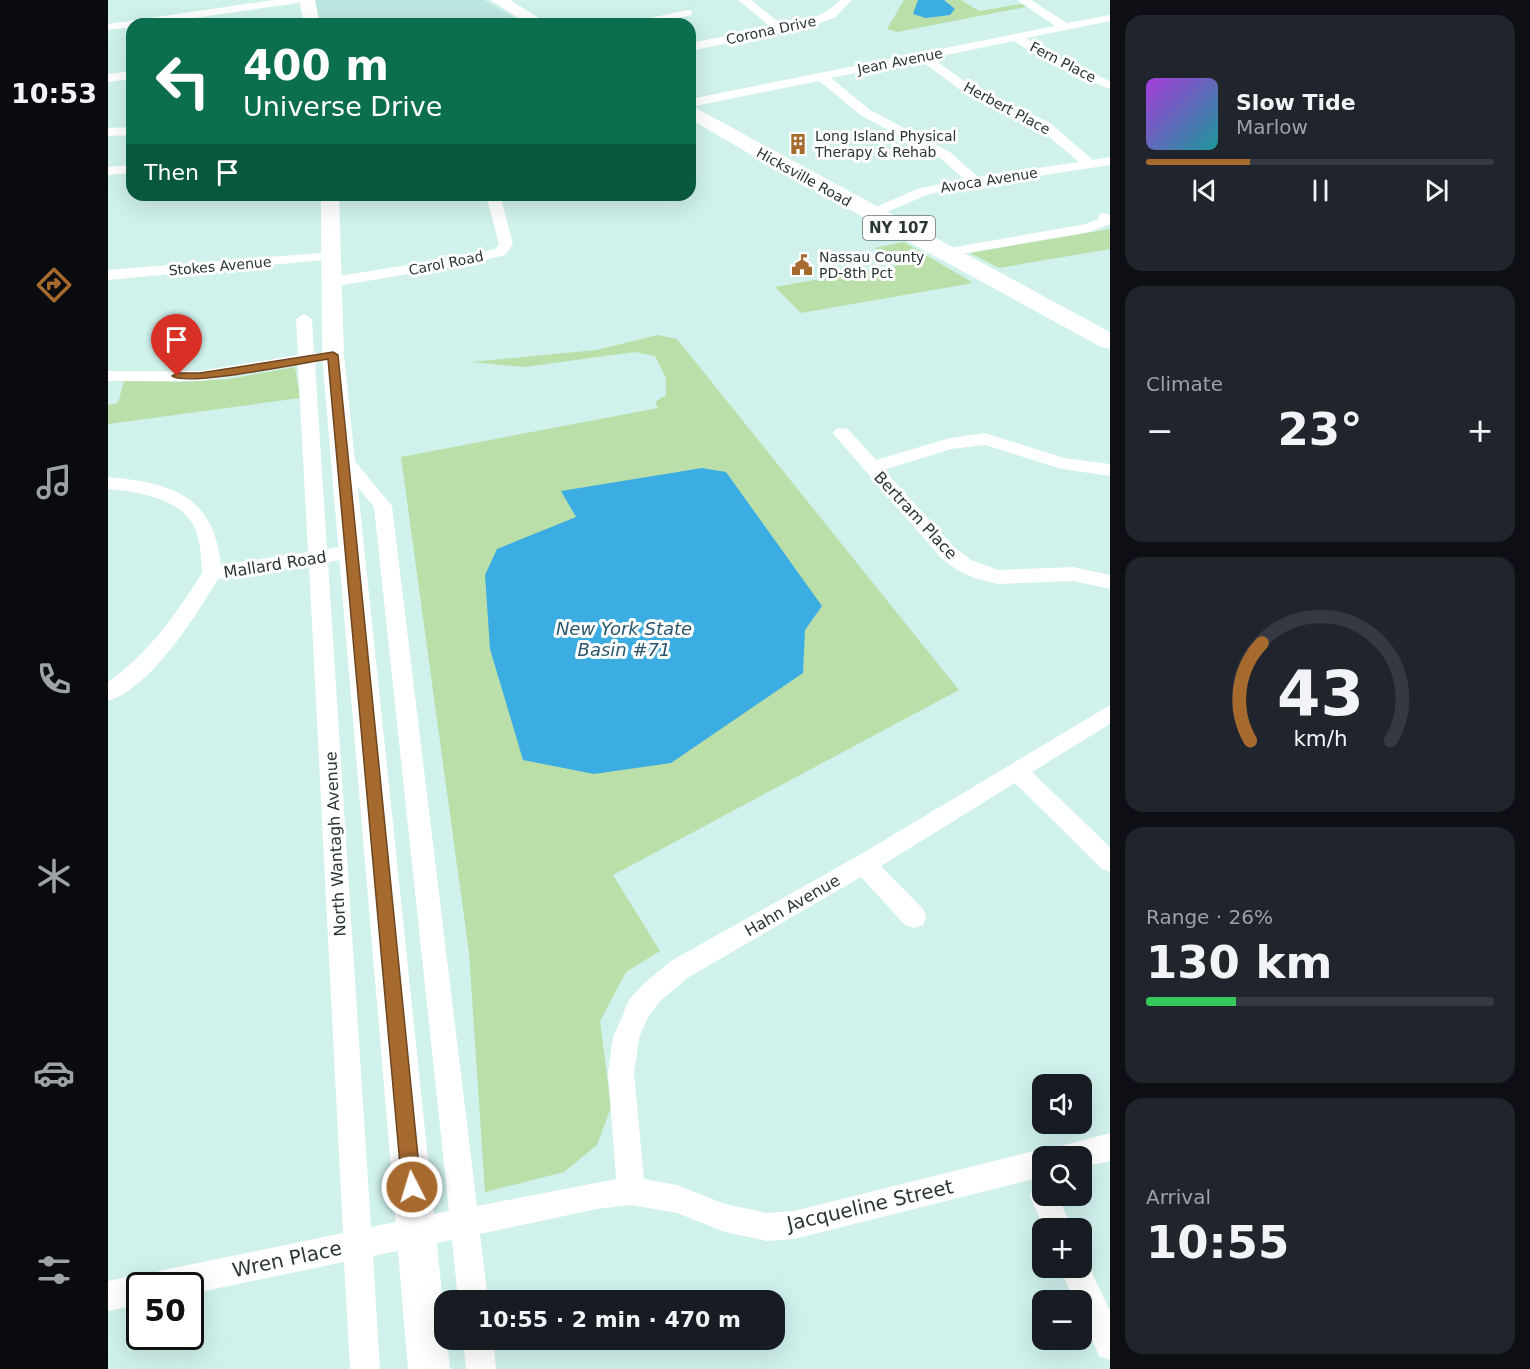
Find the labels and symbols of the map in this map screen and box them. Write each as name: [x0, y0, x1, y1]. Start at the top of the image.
street label: Corona Drive: [725, 13, 817, 47]
street label: Fern Place: [1027, 39, 1099, 85]
street label: Jean Avenue: [855, 45, 944, 77]
street label: Herbert Place: [961, 79, 1053, 137]
place label: Long Island Physical Therapy & Rehab: [814, 128, 956, 160]
building icon: Long Island Physical Therapy & Rehab: [786, 132, 810, 156]
street label: Hicksville Road: [754, 144, 854, 210]
street label: Avoca Avenue: [939, 164, 1039, 196]
road number: NY 107: [863, 216, 935, 240]
street label: Carol Road: [407, 248, 485, 278]
place label: Nassau County PD-8th Pct: [819, 249, 924, 281]
public building icon: Nassau County PD-8th Pct: [790, 253, 814, 277]
street label: Stokes Avenue: [168, 254, 272, 278]
pin: [151, 314, 202, 376]
street label: Bertram Place: [870, 467, 961, 563]
street label: Mallard Road: [222, 547, 328, 582]
water label: New York State Basin #71: [556, 618, 692, 660]
street label: North Wantagh Avenue: [321, 751, 350, 937]
street label: Hahn Avenue: [741, 871, 843, 940]
position arrow: [380, 1155, 444, 1219]
street label: Jacqueline Street: [782, 1174, 956, 1236]
street label: Wren Place: [230, 1236, 344, 1282]
speed limit sign: 50: [126, 1272, 204, 1350]

